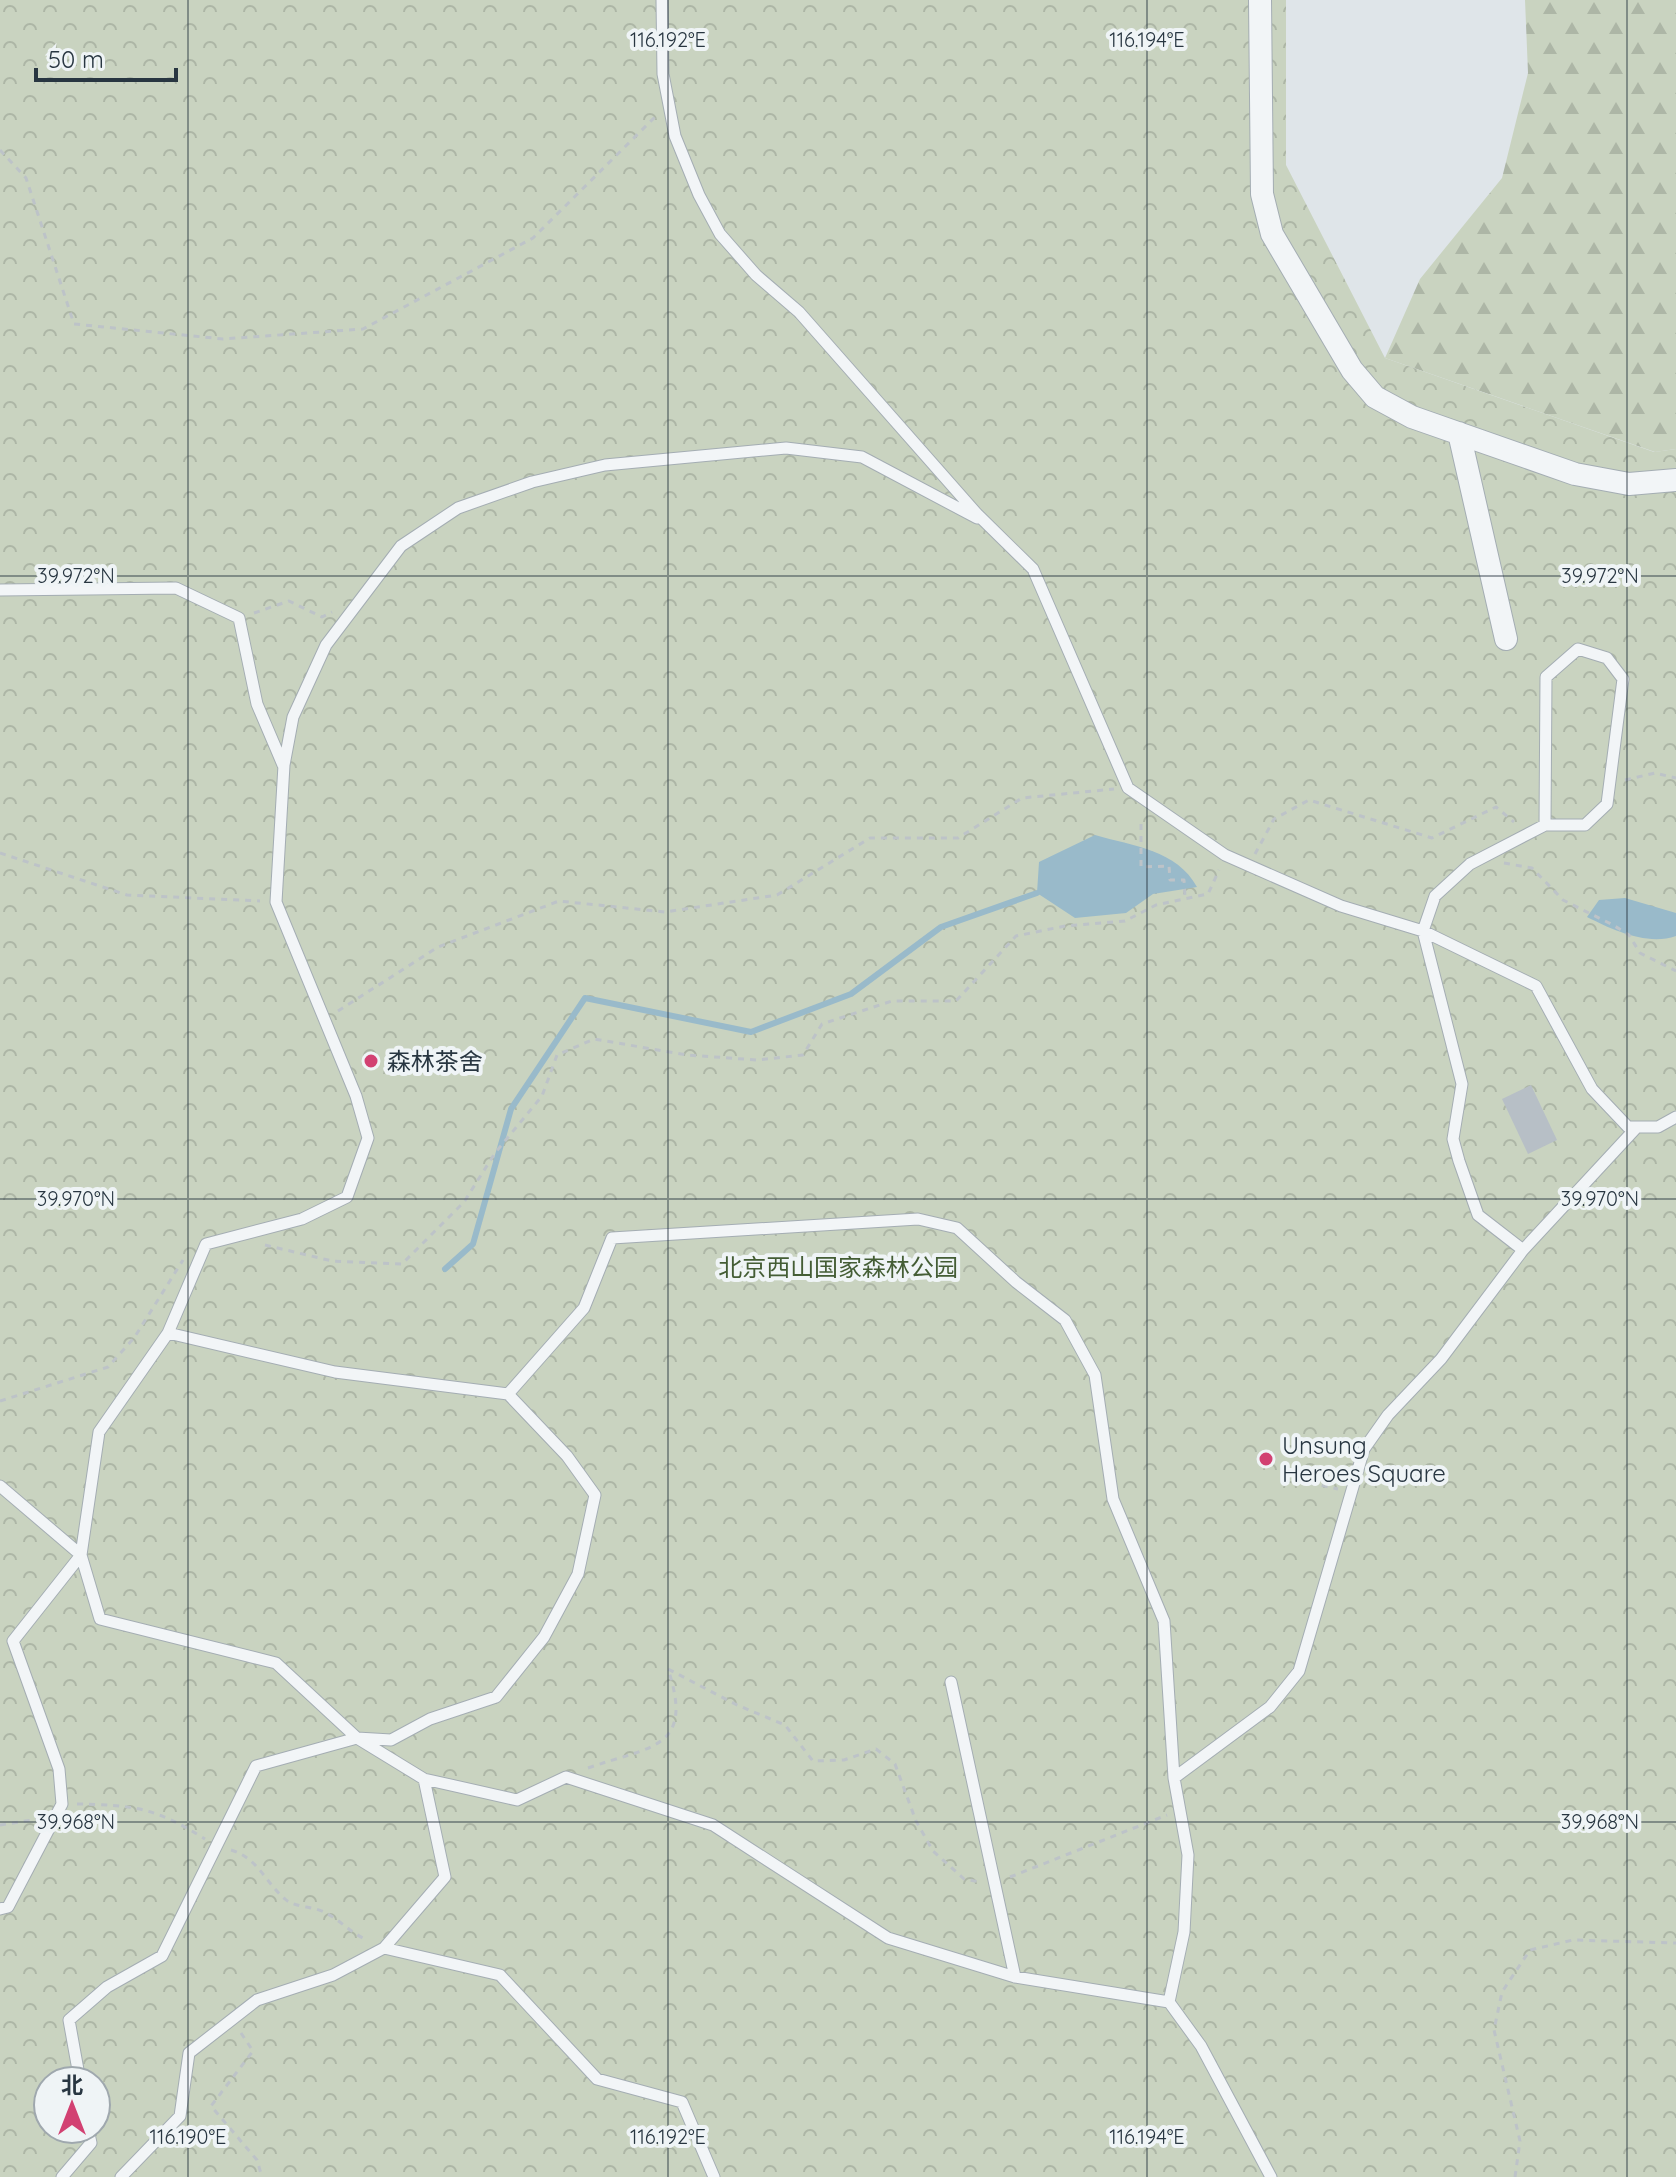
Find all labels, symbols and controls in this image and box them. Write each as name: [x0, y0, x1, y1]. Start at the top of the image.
text: 116.192°E: [630, 27, 706, 52]
text: 116.194°E: [1109, 27, 1185, 52]
scale bar: [36, 32, 176, 82]
text: 50 m: [48, 44, 104, 74]
text: 39.972°N: [37, 563, 115, 588]
text: 39.972°N: [1561, 563, 1639, 588]
place label: 森林茶舍: [387, 1046, 483, 1076]
marker: 森林茶舍: [362, 1052, 380, 1070]
text: 39.970°N: [37, 1186, 115, 1211]
text: 39.970°N: [1561, 1186, 1639, 1211]
park label: 北京西山国家森林公园: [718, 1252, 958, 1282]
place label: Unsung Heroes Square: [1282, 1430, 1446, 1488]
marker: Unsung Heroes Square: [1257, 1450, 1275, 1468]
text: 39.968°N: [37, 1809, 115, 1834]
text: 39.968°N: [1561, 1809, 1639, 1834]
north arrow: [32, 2065, 112, 2145]
text: 北: [61, 2071, 83, 2099]
text: 116.190°E: [150, 2124, 226, 2149]
text: 116.192°E: [630, 2124, 706, 2149]
text: 116.194°E: [1109, 2124, 1185, 2149]

